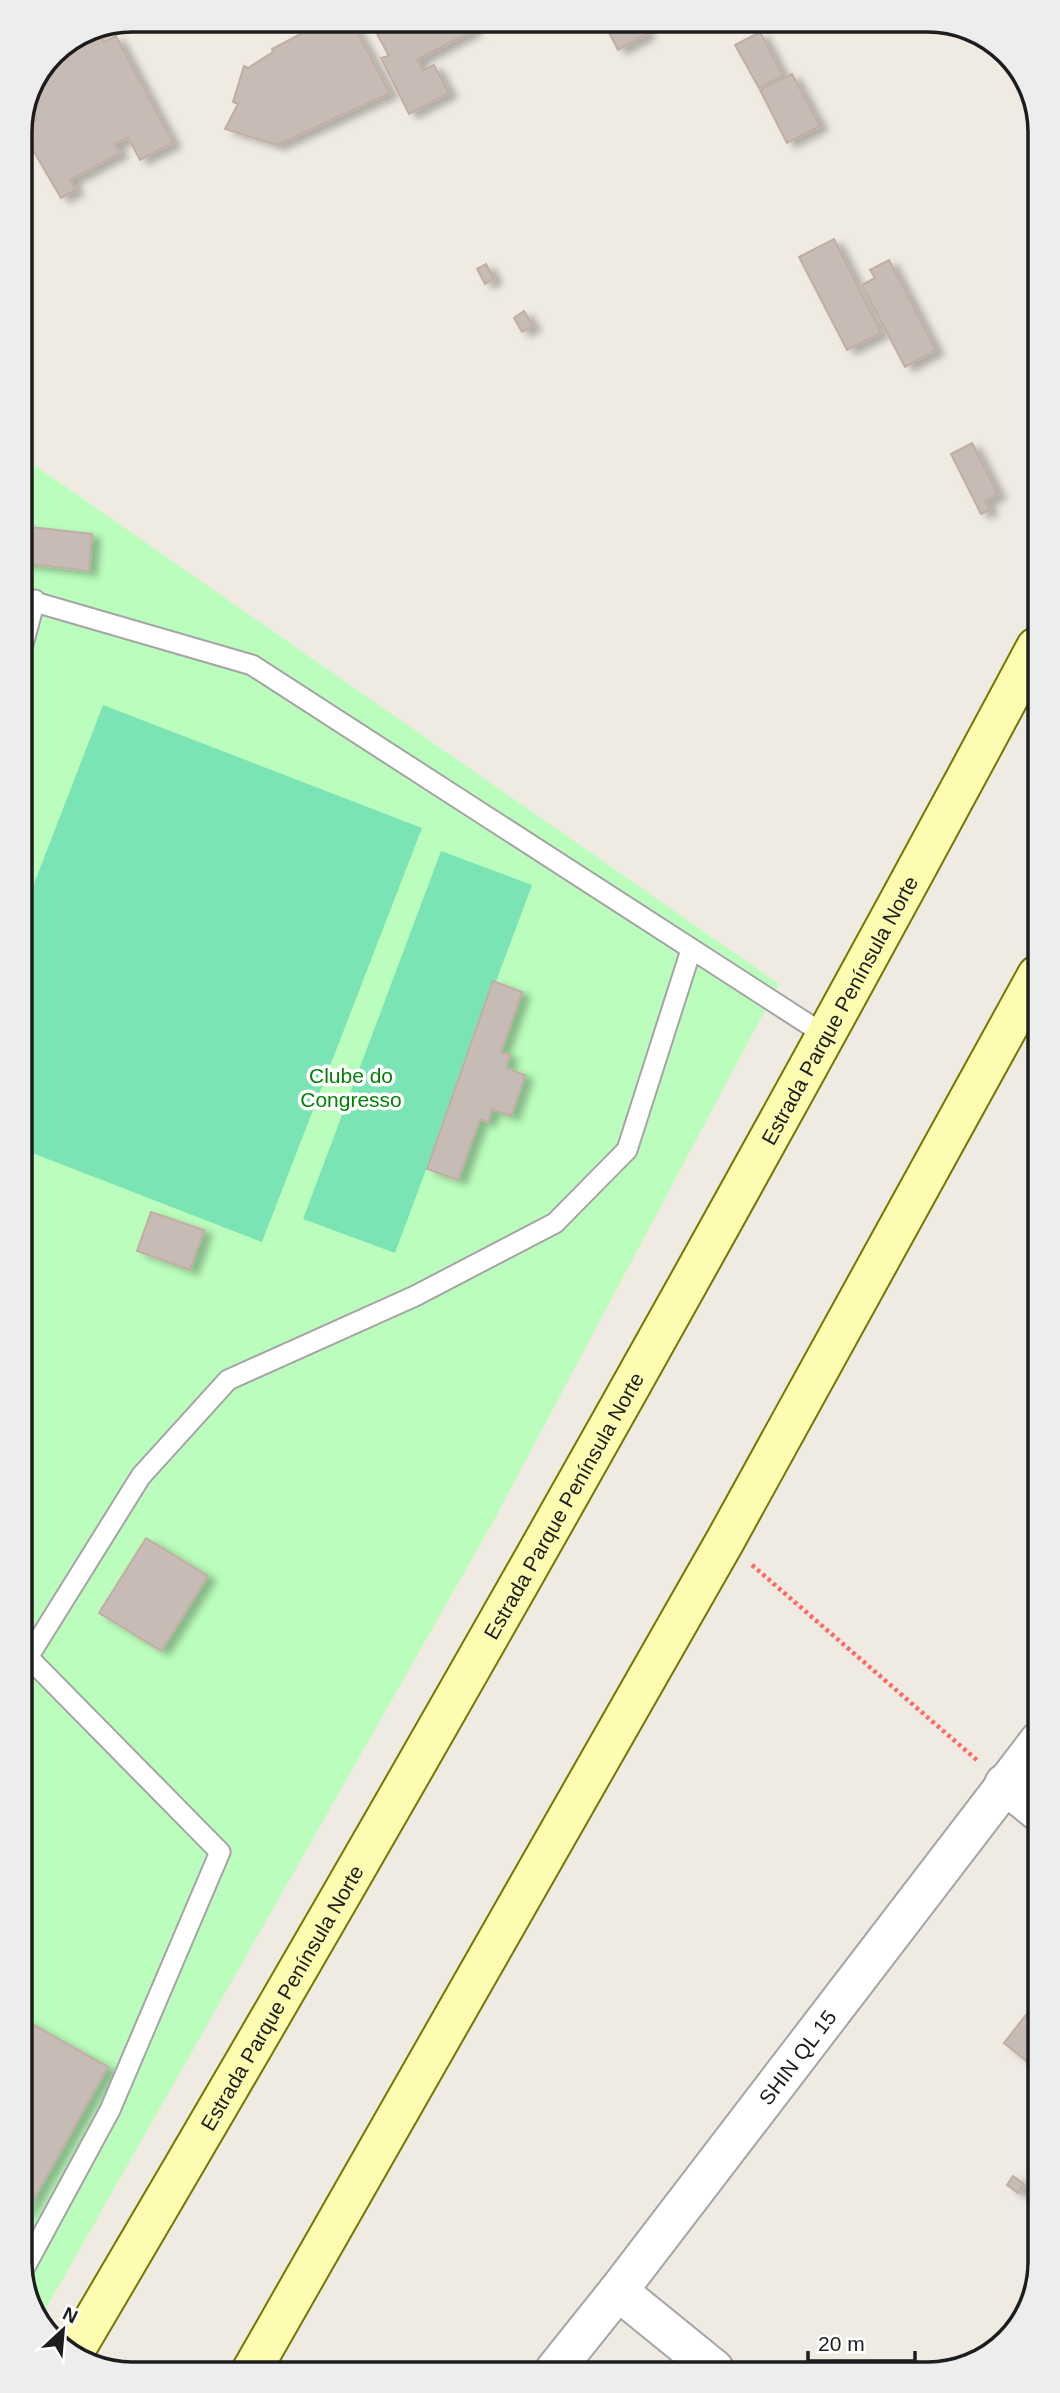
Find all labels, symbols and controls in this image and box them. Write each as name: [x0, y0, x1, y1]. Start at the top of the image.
street label: Estrada Parque Península Norte: [756, 872, 922, 1148]
park label: Clube do Congresso: [300, 1064, 402, 1111]
street label: Estrada Parque Península Norte: [479, 1368, 648, 1643]
street label: Estrada Parque Península Norte: [196, 1861, 367, 2134]
street label: SHIN QL 15: [754, 2005, 840, 2109]
north arrow: [28, 2295, 98, 2365]
text: N: [59, 2303, 81, 2328]
scale bar: [808, 2320, 915, 2364]
text: 20 m: [818, 2332, 865, 2355]

